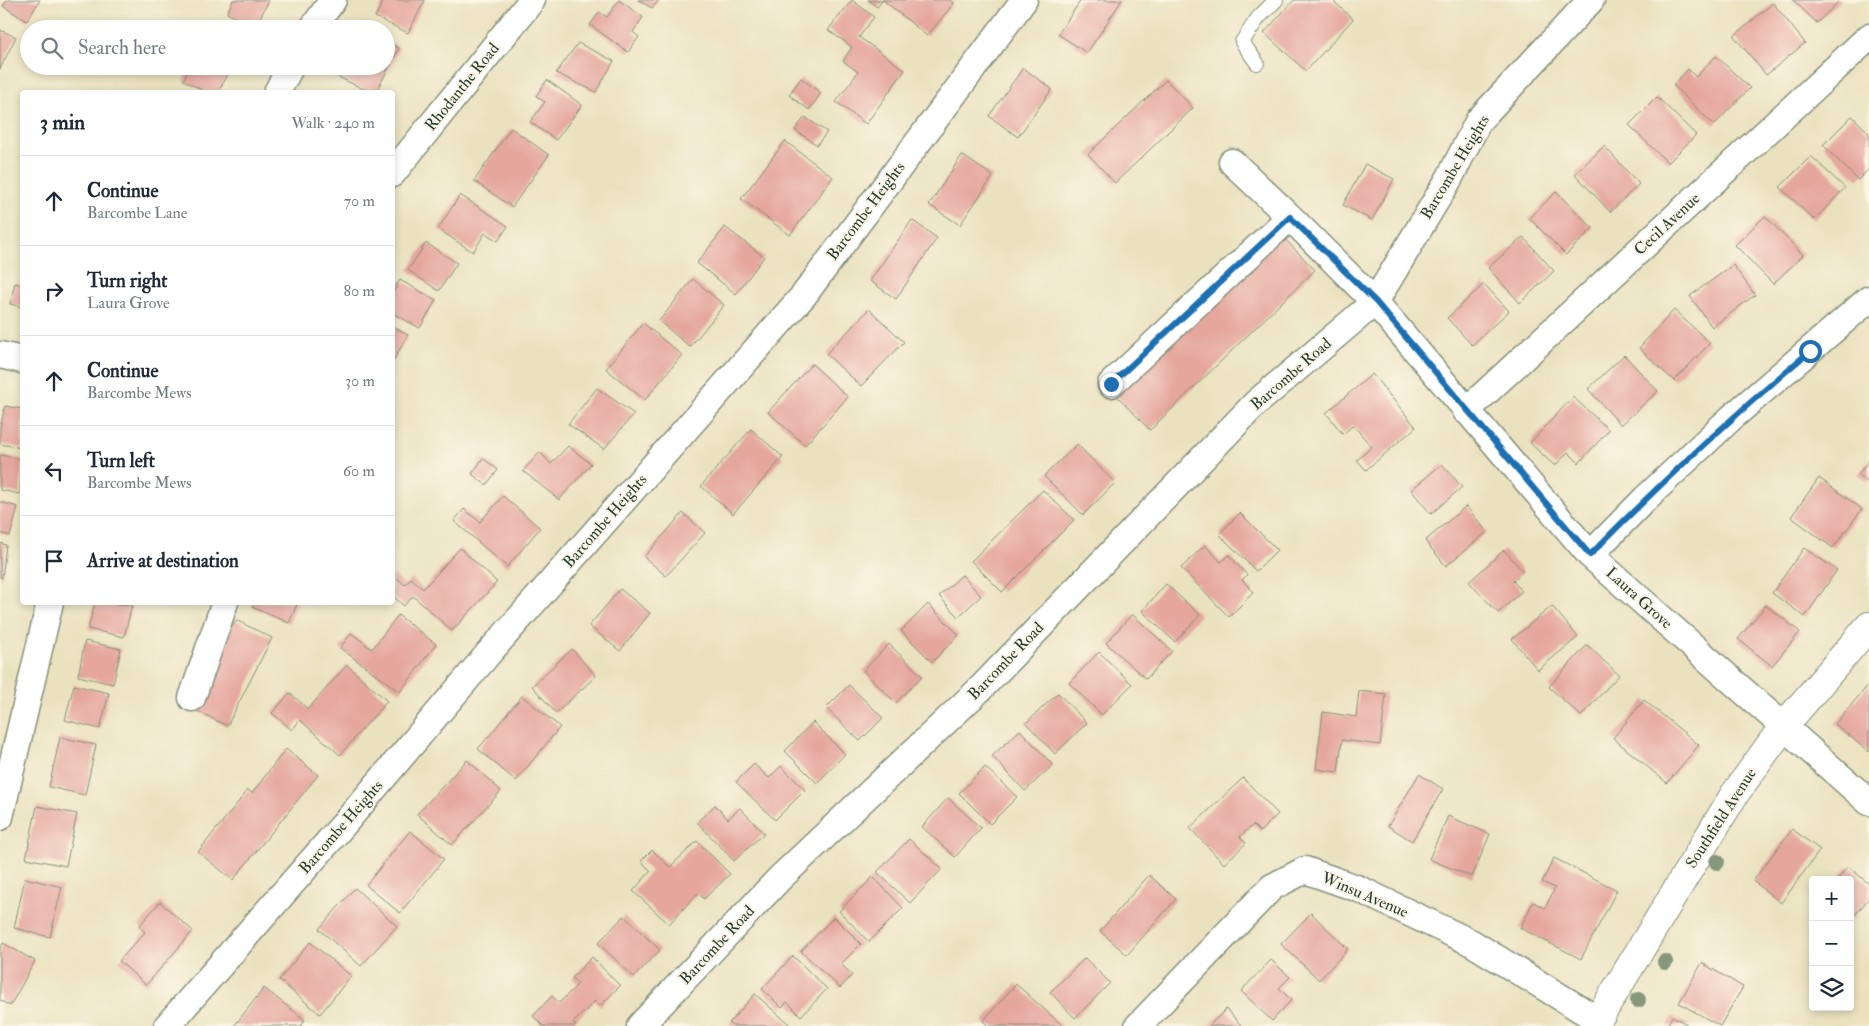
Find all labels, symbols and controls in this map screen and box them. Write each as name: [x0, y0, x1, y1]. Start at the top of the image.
search box: [20, 20, 395, 75]
icon: search: [38, 34, 66, 62]
text: Search here: [78, 36, 166, 60]
street label: Rhodanthe Road: [420, 39, 504, 135]
text: 3 min: [40, 109, 85, 136]
street label: Barcombe Heights: [1416, 111, 1494, 223]
text: Walk · 240 m: [291, 113, 375, 133]
street label: Barcombe Heights: [822, 158, 910, 264]
text: Continue: [87, 179, 158, 203]
icon: ahead: [40, 187, 68, 215]
street label: Cecil Avenue: [1630, 188, 1704, 260]
text: 70 m: [344, 191, 375, 211]
text: Barcombe Lane: [87, 203, 187, 223]
text: Turn right: [87, 269, 167, 293]
icon: right: [40, 277, 68, 305]
text: 80 m: [344, 281, 375, 301]
text: Laura Grove: [87, 293, 170, 313]
street label: Barcombe Road: [1246, 333, 1336, 415]
route start: [1799, 340, 1822, 363]
text: Continue: [87, 359, 158, 383]
icon: ahead: [40, 367, 68, 395]
text: 30 m: [345, 371, 375, 391]
route end: [1100, 373, 1123, 396]
text: Barcombe Mews: [87, 383, 192, 403]
text: Turn left: [87, 449, 155, 473]
icon: left: [40, 457, 68, 485]
text: 60 m: [343, 461, 375, 481]
street label: Barcombe Heights: [559, 470, 651, 572]
text: Barcombe Mews: [87, 473, 192, 493]
icon: arrive: [40, 547, 68, 575]
text: Arrive at destination: [87, 549, 239, 573]
street label: Laura Grove: [1602, 563, 1677, 633]
street label: Barcombe Road: [964, 618, 1048, 704]
street label: Southfield Avenue: [1681, 764, 1761, 872]
street label: Barcombe Heights: [295, 776, 387, 878]
street label: Winsu Avenue: [1318, 867, 1412, 922]
map controls: [1809, 876, 1854, 1011]
button: +: [1809, 876, 1854, 921]
street label: Barcombe Road: [675, 901, 759, 989]
button: −: [1809, 921, 1854, 966]
button: layers: [1809, 966, 1854, 1011]

